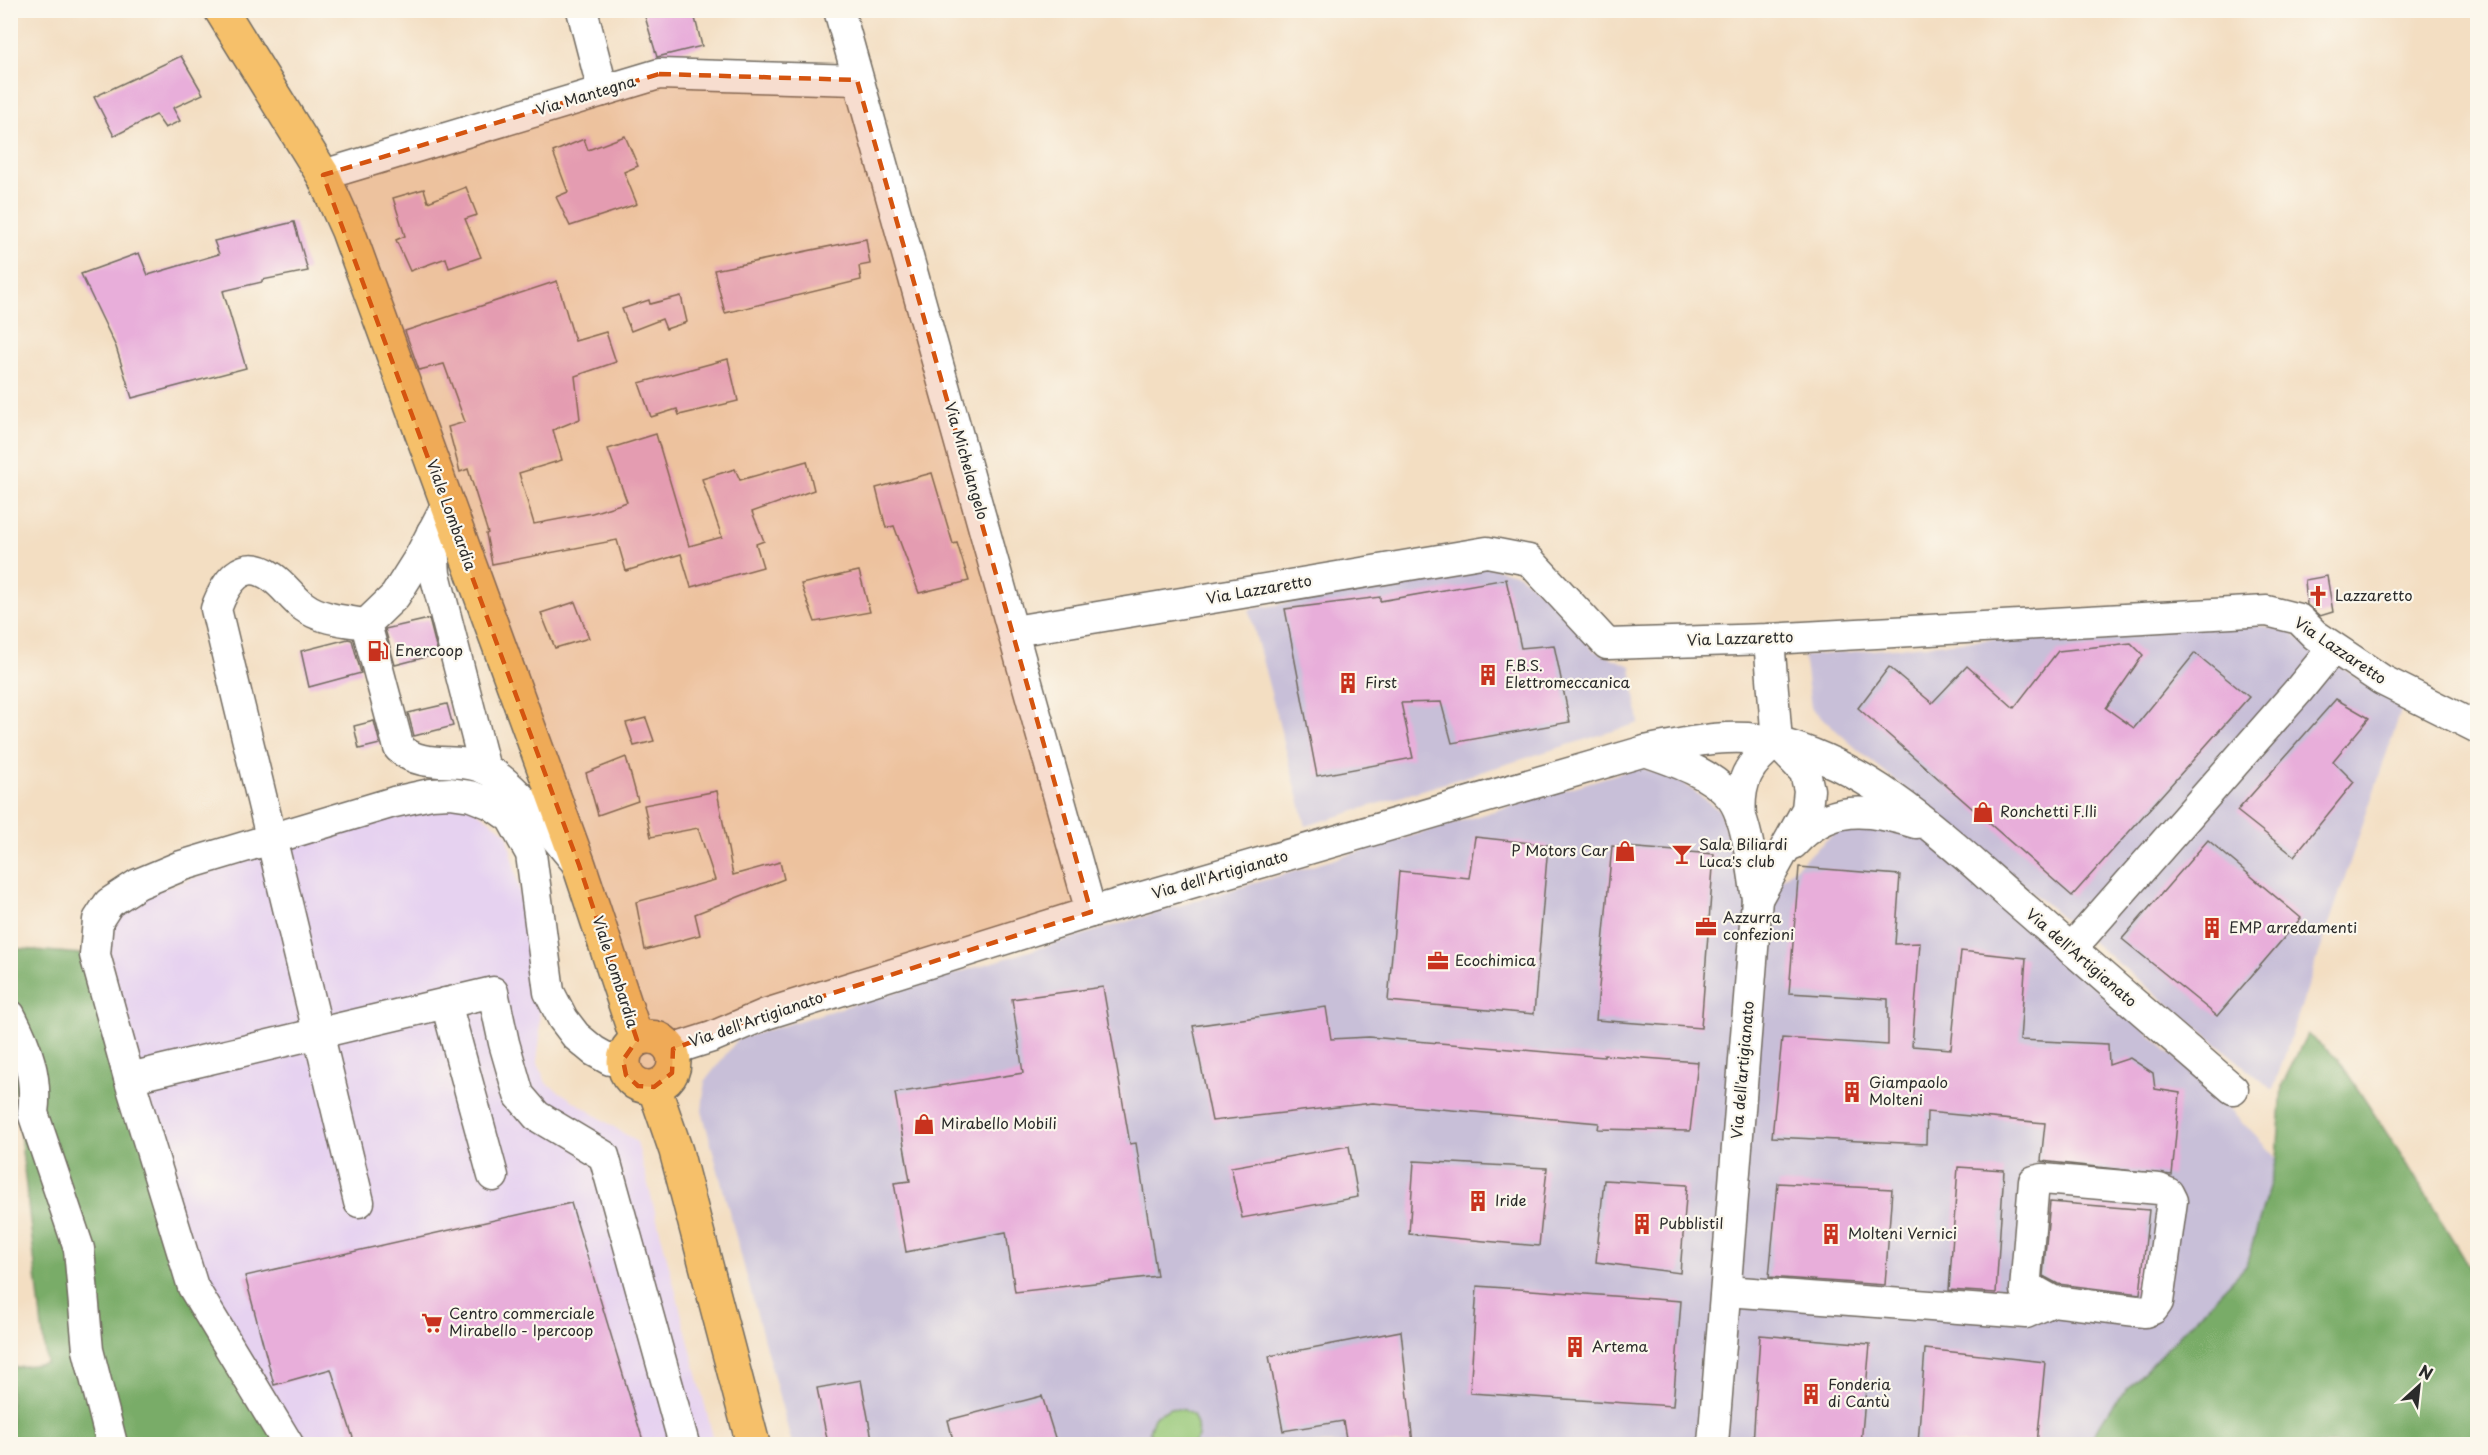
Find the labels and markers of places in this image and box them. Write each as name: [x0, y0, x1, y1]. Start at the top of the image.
place label: Lazzaretto: [2335, 583, 2413, 606]
church icon: Lazzaretto: [2306, 584, 2330, 608]
place label: Enercoop: [395, 638, 463, 661]
fuel station icon: Enercoop: [366, 639, 390, 663]
place label: F.B.S. Elettromeccanica: [1505, 653, 1631, 693]
building icon: F.B.S. Elettromeccanica: [1476, 663, 1500, 687]
place label: First: [1365, 670, 1397, 693]
building icon: First: [1336, 671, 1360, 695]
place label: Ronchetti F.lli: [2000, 799, 2097, 822]
shop icon: Ronchetti F.lli: [1971, 800, 1995, 824]
place label: Sala Biliardi Luca's club: [1699, 832, 1788, 872]
place label: P Motors Car: [1511, 838, 1608, 861]
shop icon: P Motors Car: [1613, 839, 1637, 863]
bar icon: Sala Biliardi Luca's club: [1670, 842, 1694, 866]
place label: Azzurra confezioni: [1723, 905, 1794, 945]
office icon: Azzurra confezioni: [1694, 915, 1718, 939]
place label: EMP arredamenti: [2229, 915, 2357, 938]
building icon: EMP arredamenti: [2200, 916, 2224, 940]
place label: Ecochimica: [1455, 948, 1536, 971]
office icon: Ecochimica: [1426, 949, 1450, 973]
place label: Giampaolo Molteni: [1869, 1070, 1948, 1110]
building icon: Giampaolo Molteni: [1840, 1080, 1864, 1104]
place label: Mirabello Mobili: [941, 1111, 1057, 1134]
shop icon: Mirabello Mobili: [912, 1112, 936, 1136]
place label: Iride: [1495, 1188, 1527, 1211]
building icon: Iride: [1466, 1189, 1490, 1213]
place label: Pubblistil: [1659, 1211, 1724, 1234]
building icon: Pubblistil: [1630, 1212, 1654, 1236]
place label: Molteni Vernici: [1848, 1221, 1957, 1244]
building icon: Molteni Vernici: [1819, 1222, 1843, 1246]
place label: Centro commerciale Mirabello - Ipercoop: [449, 1301, 595, 1341]
supermarket icon: Centro commerciale Mirabello - Ipercoop: [420, 1311, 444, 1335]
place label: Artema: [1592, 1334, 1648, 1357]
building icon: Artema: [1563, 1335, 1587, 1359]
place label: Fonderia di Cantù: [1828, 1372, 1891, 1412]
building icon: Fonderia di Cantù: [1799, 1382, 1823, 1406]

